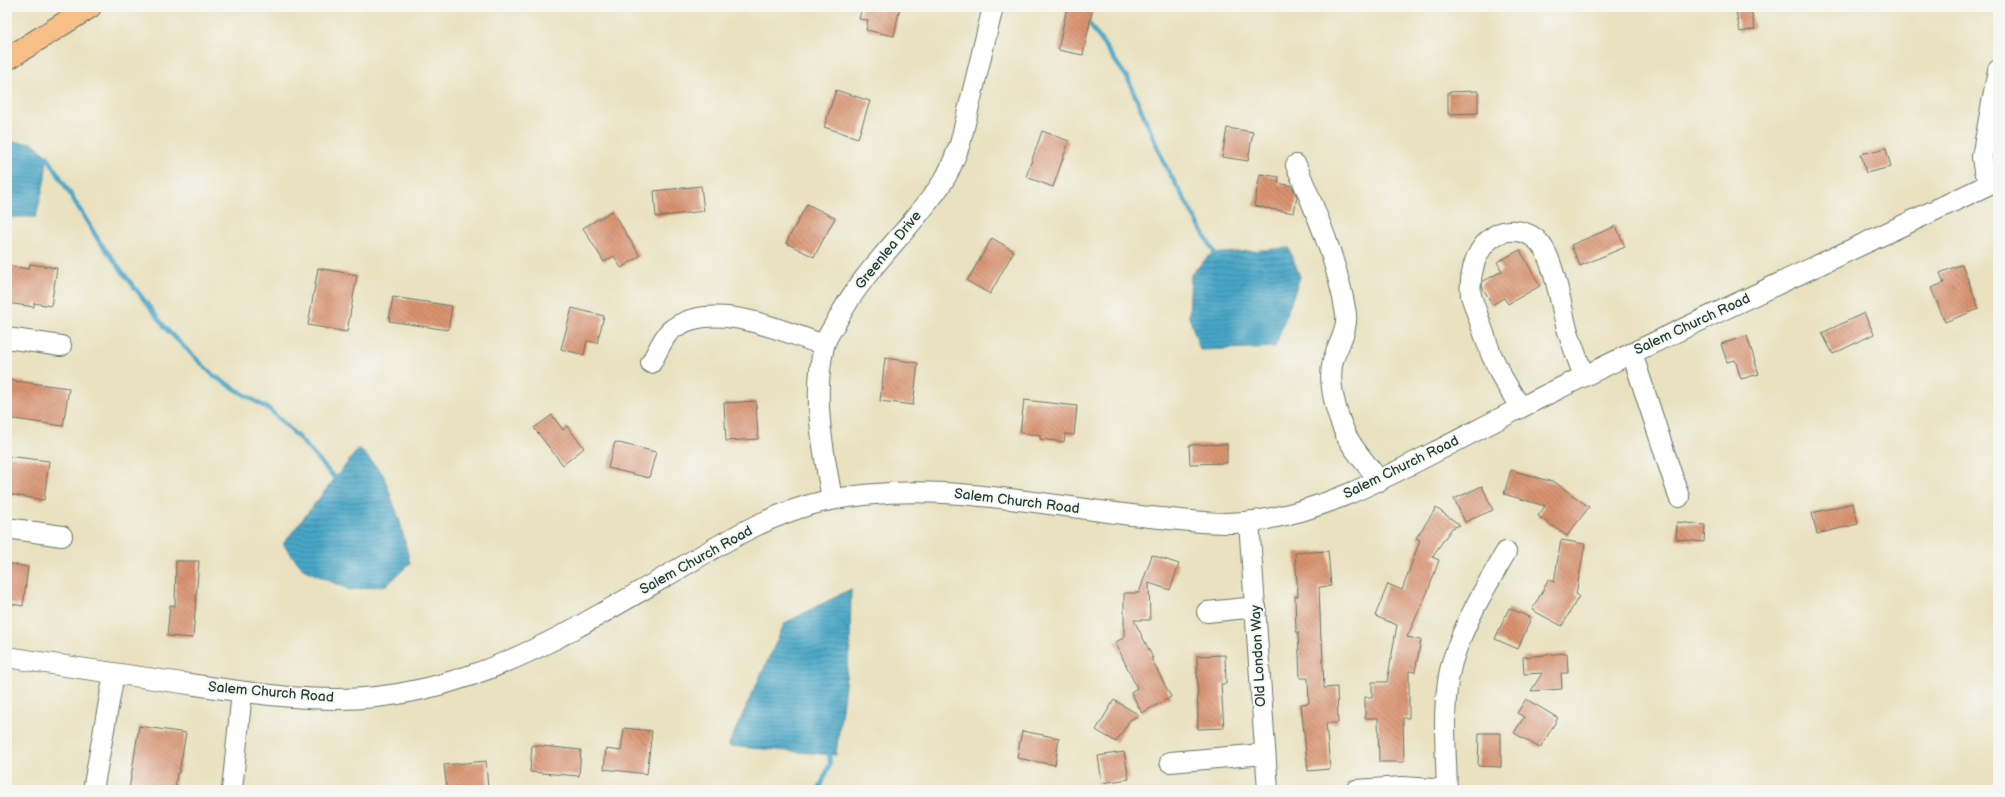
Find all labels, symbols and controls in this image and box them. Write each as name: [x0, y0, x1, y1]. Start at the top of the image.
street label: Greenlea Drive: [851, 207, 925, 293]
street label: Salem Church Road: [1631, 290, 1753, 358]
street label: Salem Church Road: [1341, 432, 1461, 502]
street label: Salem Church Road: [953, 485, 1081, 517]
street label: Salem Church Road: [637, 522, 755, 598]
street label: Old London Way: [1247, 604, 1269, 708]
street label: Salem Church Road: [207, 678, 335, 706]

